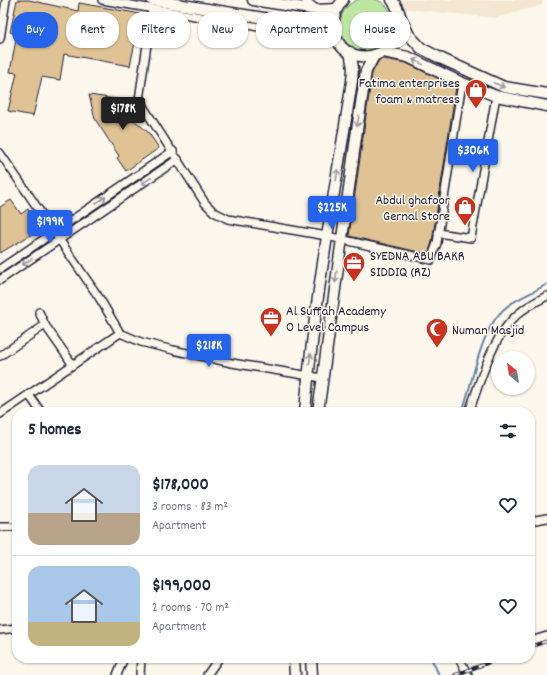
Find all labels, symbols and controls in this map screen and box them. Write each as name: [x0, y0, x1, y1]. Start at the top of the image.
chip: Buy: [12, 12, 58, 48]
chip: Rent: [66, 12, 119, 48]
chip: Filters: [127, 12, 190, 48]
chip: New: [198, 12, 248, 48]
chip: Apartment: [256, 12, 342, 48]
chip: House: [350, 12, 410, 48]
one-way arrow: [413, 58, 425, 65]
place label: Fatima enterprises foam & matress: [359, 74, 460, 110]
shop icon: Fatima enterprises foam & matress: [463, 77, 489, 110]
one-way arrow: [493, 81, 505, 89]
pin: $178K: [95, 97, 151, 131]
text: $178K: [110, 100, 136, 119]
one-way arrow: [354, 114, 362, 127]
pin: $306K: [445, 139, 501, 173]
text: $306K: [457, 142, 489, 161]
one-way arrow: [333, 169, 341, 182]
one-way arrow: [141, 177, 152, 185]
place label: Abdul ghafoor Gernal Store: [375, 191, 451, 227]
shop icon: Abdul ghafoor Gernal Store: [452, 194, 478, 227]
one-way arrow: [96, 196, 107, 204]
pin: $225K: [304, 196, 360, 230]
text: $225K: [317, 199, 347, 218]
pin: $199K: [22, 210, 78, 244]
text: $199K: [36, 213, 64, 232]
place label: SYEDNA ABU BAKR SIDDIQ (RZ): [370, 247, 465, 283]
office icon: SYEDNA ABU BAKR SIDDIQ (RZ): [341, 250, 367, 283]
one-way arrow: [22, 258, 33, 266]
one-way arrow: [332, 270, 340, 283]
place label: Al Suffah Academy O Level Campus: [286, 302, 386, 338]
office icon: Al Suffah Academy O Level Campus: [258, 305, 284, 338]
mosque icon: Numan Masjid: [424, 316, 450, 349]
place label: Numan Masjid: [452, 321, 524, 341]
pin: $218K: [181, 334, 237, 368]
text: $218K: [196, 337, 222, 356]
north arrow: [491, 351, 535, 395]
map controls: [491, 351, 535, 395]
one-way arrow: [306, 353, 314, 366]
text: 5 homes: [28, 419, 81, 443]
icon: filters: [497, 420, 519, 442]
text: $178,000: [152, 474, 209, 498]
icon: home: [60, 481, 108, 529]
icon: heart: [497, 494, 519, 516]
text: 3 rooms · 83 m²: [152, 498, 228, 517]
text: Apartment: [152, 517, 206, 536]
text: $199,000: [152, 575, 211, 599]
icon: home: [60, 582, 108, 630]
icon: heart: [497, 595, 519, 617]
text: 2 rooms · 70 m²: [152, 599, 229, 618]
text: Apartment: [152, 618, 206, 637]

